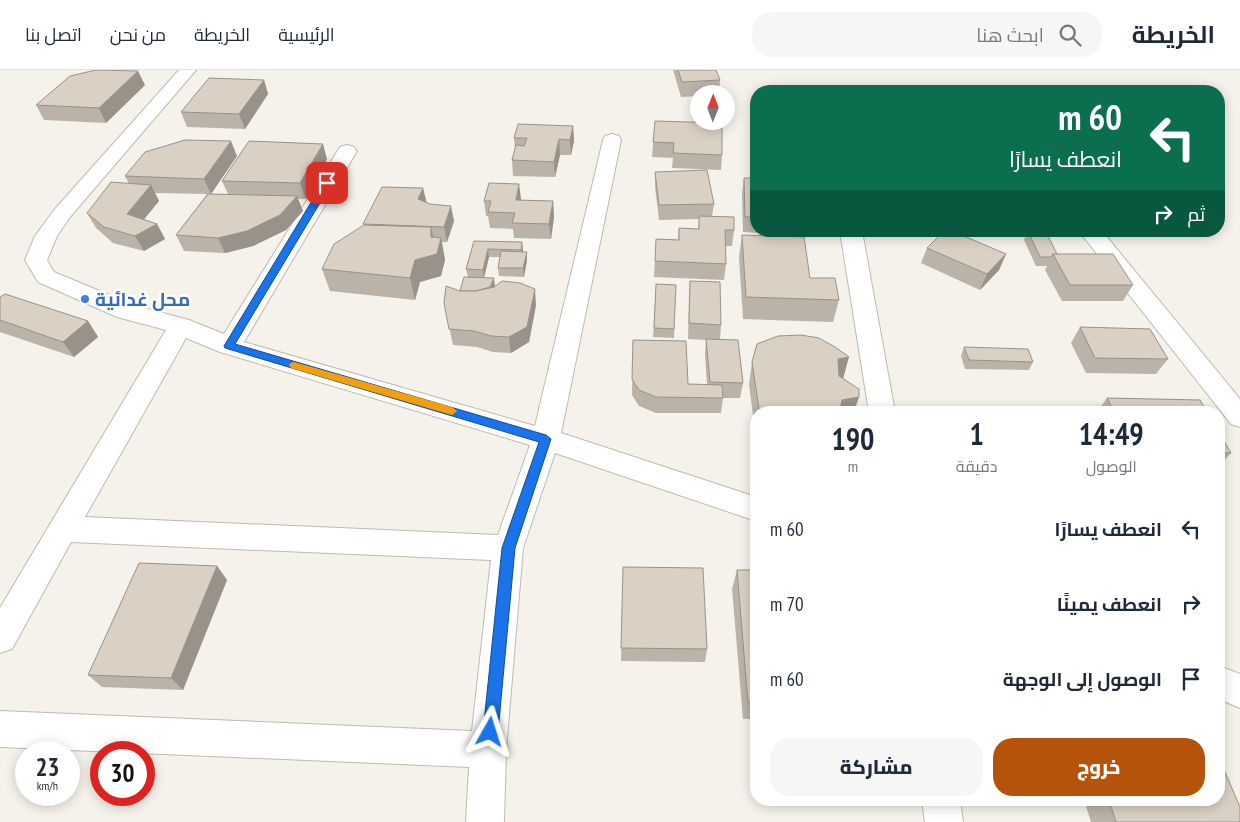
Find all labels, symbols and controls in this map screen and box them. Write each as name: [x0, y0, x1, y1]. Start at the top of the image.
search box: [752, 12, 1102, 57]
text: الخريطة: [1132, 19, 1215, 50]
icon: search: [1056, 21, 1084, 49]
text: اتصل بنا: [25, 23, 82, 46]
text: من نحن: [110, 23, 166, 46]
text: الخريطة: [194, 23, 250, 46]
text: الرئيسية: [278, 23, 335, 46]
text: ابحث هنا: [976, 23, 1044, 47]
north arrow: [690, 85, 735, 130]
map controls: [690, 85, 735, 130]
text: 60 m: [1058, 94, 1122, 140]
icon: left: [1140, 105, 1205, 170]
text: انعطف يسارًا: [1009, 145, 1122, 173]
pin: [306, 162, 348, 204]
icon: arrive: [313, 169, 341, 197]
icon: right: [1149, 200, 1177, 228]
text: ثم: [1187, 202, 1205, 226]
place label: محل غدائية: [95, 287, 190, 311]
marker: محل غدائية: [79, 293, 91, 305]
text: 1: [969, 414, 984, 453]
text: 14:49: [1079, 414, 1144, 453]
text: 190: [831, 419, 874, 458]
text: m: [848, 456, 858, 476]
text: دقيقة: [956, 456, 997, 476]
text: الوصول: [1086, 456, 1137, 476]
icon: left: [1177, 515, 1205, 543]
text: 60 m: [770, 517, 804, 541]
text: انعطف يسارًا: [1054, 517, 1162, 541]
icon: right: [1177, 590, 1205, 618]
text: 70 m: [770, 592, 804, 616]
text: انعطف يمينًا: [1057, 592, 1162, 616]
icon: arrive: [1177, 665, 1205, 693]
text: 60 m: [770, 667, 804, 691]
text: الوصول إلى الوجهة: [1003, 667, 1162, 691]
position arrow: [463, 705, 515, 757]
button: مشاركة: [770, 738, 983, 796]
button: خروج: [993, 738, 1205, 796]
speed limit sign: 30: [90, 741, 155, 806]
text: 23: [36, 751, 59, 783]
text: km/h: [37, 778, 58, 793]

